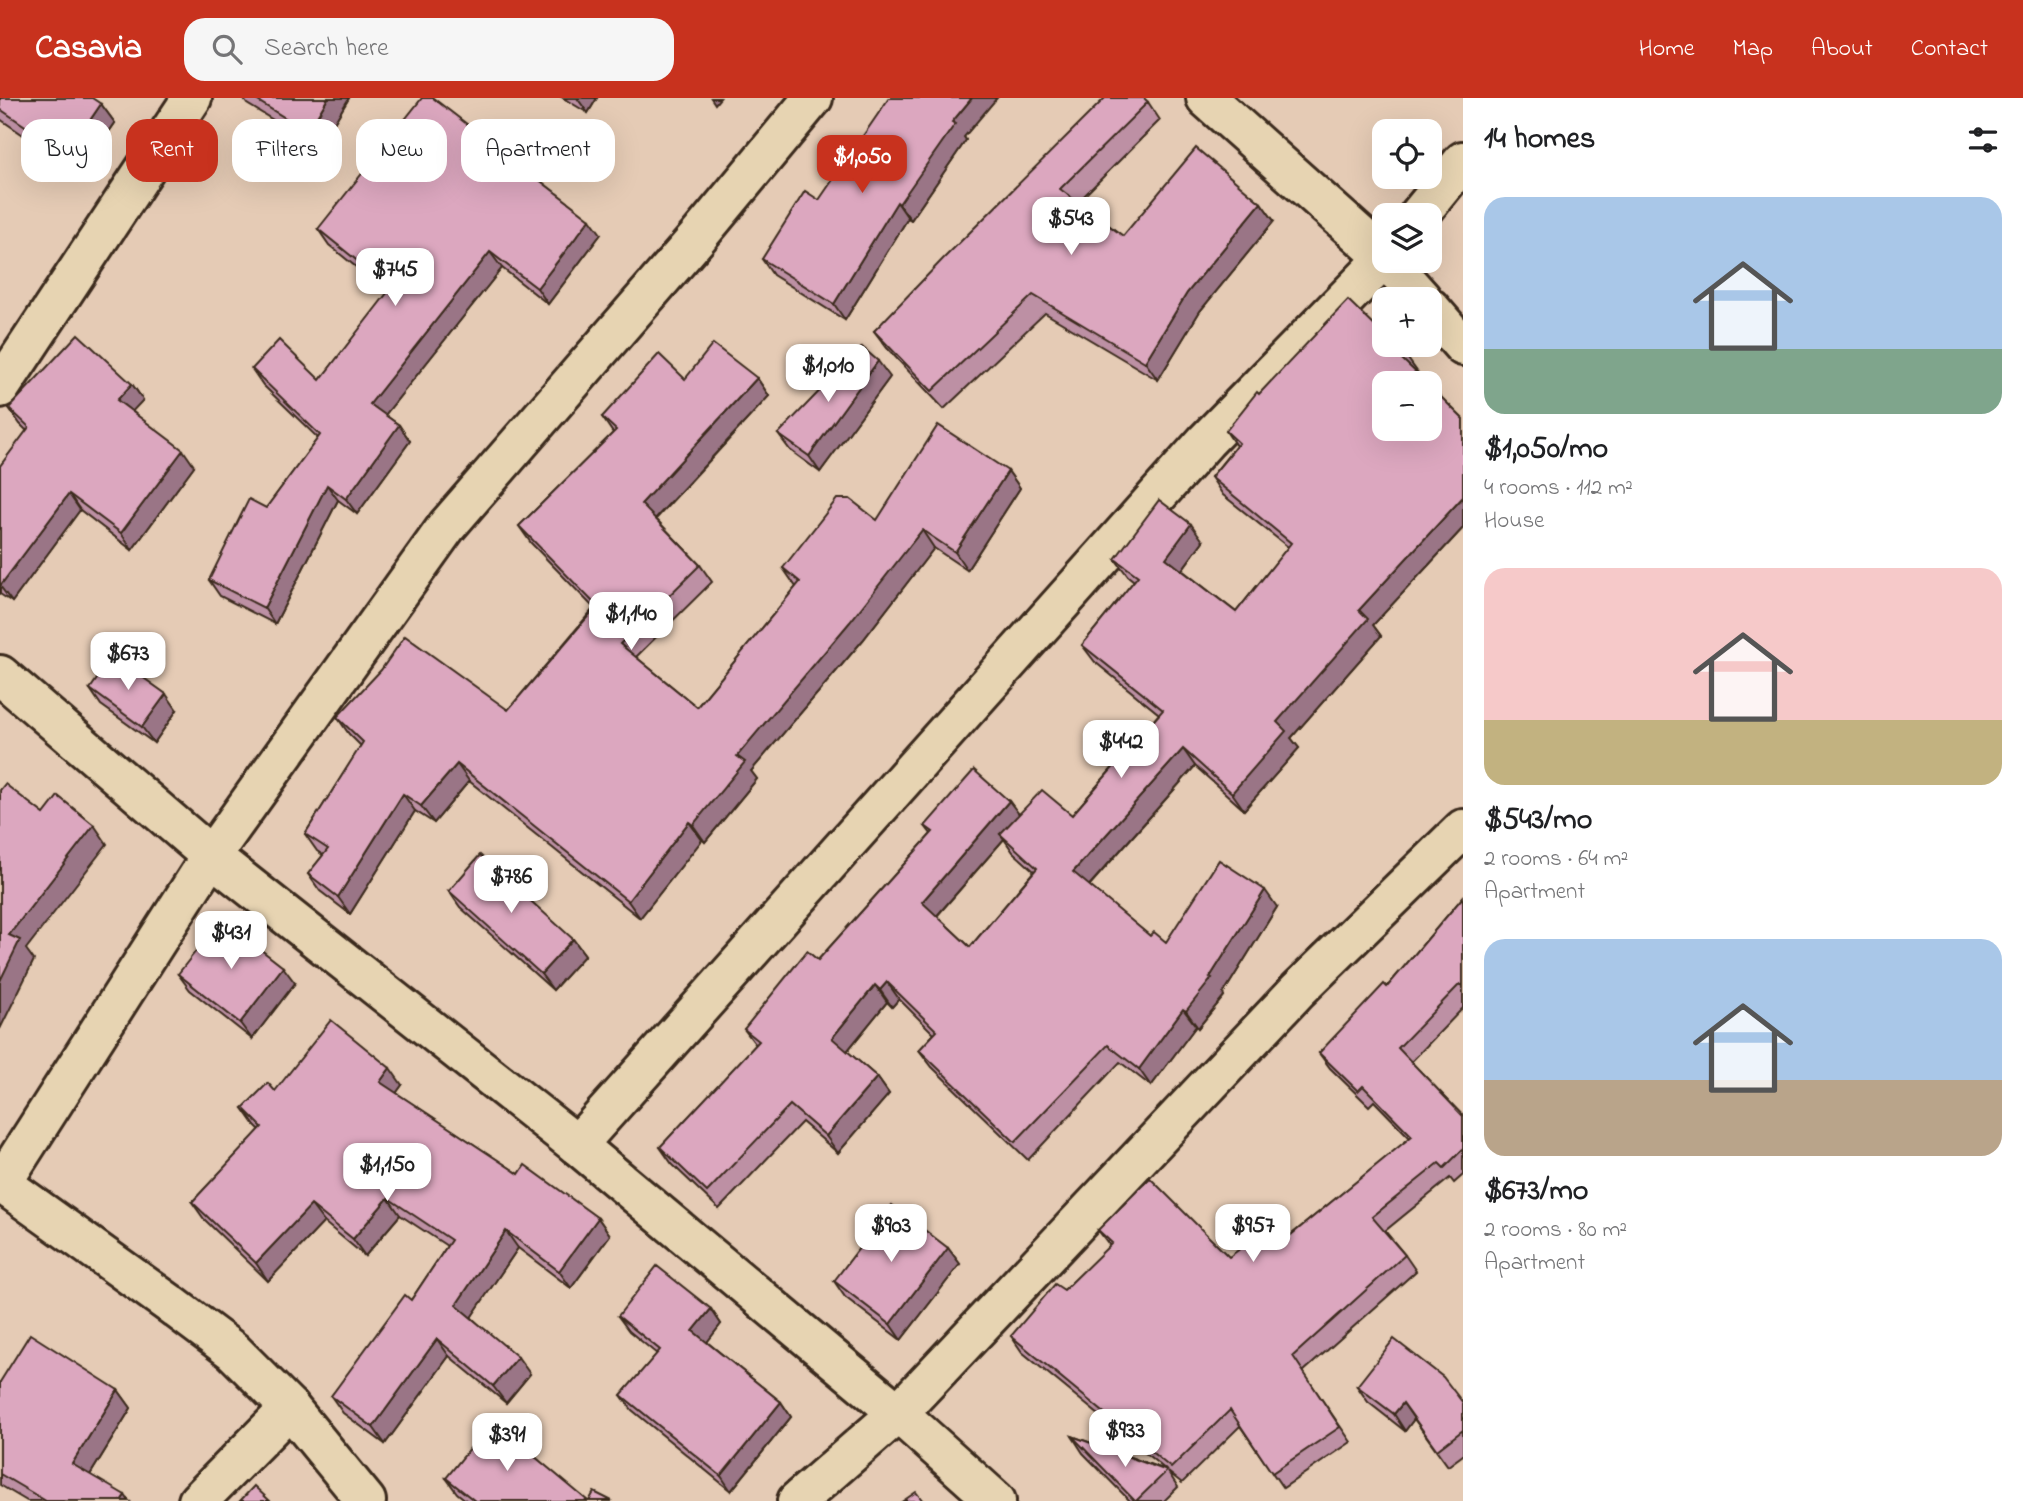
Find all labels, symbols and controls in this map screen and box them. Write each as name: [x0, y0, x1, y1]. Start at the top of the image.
search box: [184, 18, 674, 81]
text: Casavia: [35, 25, 142, 73]
icon: search: [208, 30, 246, 68]
text: Search here: [264, 30, 389, 68]
text: Home: [1639, 32, 1695, 67]
text: Map: [1733, 32, 1773, 67]
text: About: [1811, 32, 1873, 67]
text: Contact: [1911, 32, 1988, 67]
text: 14 homes: [1484, 118, 1595, 162]
chip: Buy: [21, 119, 112, 182]
chip: Rent: [126, 119, 218, 182]
chip: Filters: [232, 119, 342, 182]
chip: New: [356, 119, 447, 182]
chip: Apartment: [461, 119, 615, 182]
map controls: [1372, 119, 1442, 441]
button: locate: [1372, 119, 1442, 189]
icon: filters: [1964, 121, 2002, 159]
pin: $1,050: [805, 136, 919, 195]
text: $1,050: [833, 141, 891, 174]
pin: $543: [1030, 198, 1112, 257]
text: $543: [1048, 203, 1094, 236]
button: layers: [1372, 203, 1442, 273]
icon: home: [1680, 243, 1806, 369]
pin: $745: [354, 248, 436, 308]
text: $745: [372, 254, 418, 287]
button: +: [1372, 287, 1442, 357]
pin: $1,010: [771, 344, 885, 404]
text: $1,010: [802, 350, 854, 383]
button: −: [1372, 371, 1442, 441]
text: $1,050/mo: [1484, 428, 1608, 472]
text: 4 rooms · 112 m²: [1484, 472, 1633, 505]
text: House: [1484, 505, 1544, 538]
pin: $1,140: [574, 592, 688, 652]
text: $1,140: [605, 598, 657, 631]
icon: home: [1680, 614, 1806, 740]
pin: $673: [87, 632, 169, 692]
text: $673: [106, 638, 150, 671]
pin: $442: [1080, 720, 1162, 780]
text: $442: [1099, 726, 1143, 759]
text: $543/mo: [1484, 799, 1592, 843]
text: 2 rooms · 64 m²: [1484, 843, 1628, 876]
pin: $786: [470, 856, 552, 915]
text: $786: [490, 861, 532, 894]
text: Apartment: [1484, 876, 1585, 909]
pin: $431: [190, 912, 272, 971]
text: $431: [211, 917, 251, 950]
icon: home: [1680, 985, 1806, 1111]
pin: $1,150: [330, 1144, 444, 1203]
text: $1,150: [359, 1149, 415, 1182]
text: $673/mo: [1484, 1170, 1588, 1214]
pin: $903: [850, 1204, 932, 1264]
pin: $957: [1212, 1204, 1294, 1264]
text: $903: [871, 1210, 911, 1243]
text: $957: [1231, 1210, 1275, 1243]
text: 2 rooms · 80 m²: [1484, 1214, 1627, 1247]
text: Apartment: [1484, 1247, 1585, 1280]
pin: $933: [1084, 1410, 1166, 1469]
pin: $391: [466, 1414, 548, 1473]
text: $933: [1105, 1415, 1145, 1448]
text: $391: [488, 1419, 526, 1452]

